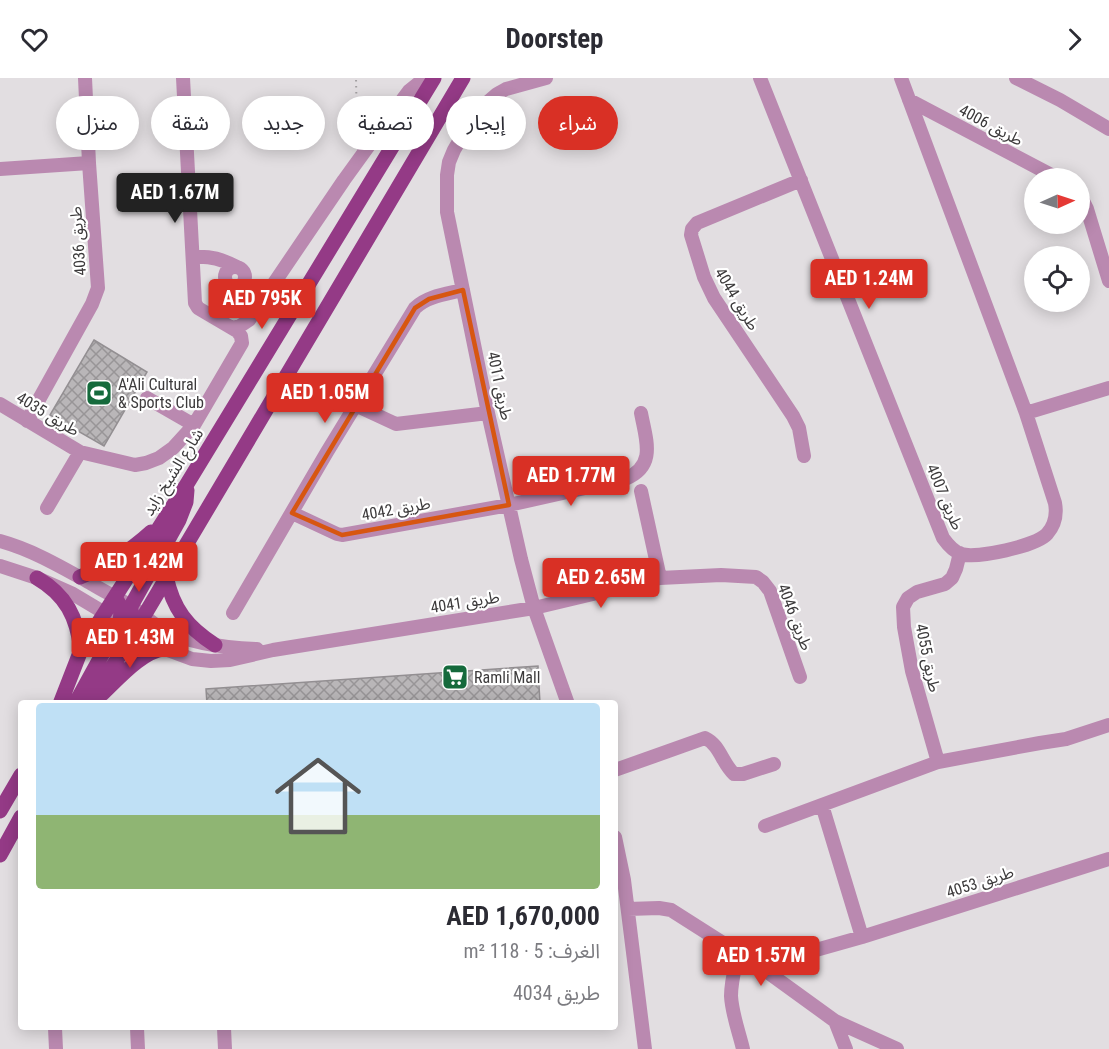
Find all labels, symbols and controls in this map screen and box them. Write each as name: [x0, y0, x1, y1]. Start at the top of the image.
icon: heart: [18, 23, 51, 56]
text: Doorstep: [506, 23, 603, 55]
icon: forward: [1058, 23, 1091, 56]
chip: منزل: [56, 96, 139, 150]
chip: شقة: [151, 96, 230, 150]
chip: جديد: [242, 96, 325, 150]
chip: تصفية: [337, 96, 434, 150]
chip: إيجار: [446, 96, 526, 150]
chip: شراء: [538, 96, 618, 150]
street label: طريق 4006: [955, 100, 1026, 151]
north arrow: [1024, 168, 1090, 234]
map controls: [1024, 168, 1090, 312]
pin: AED 1.67M: [106, 173, 244, 224]
text: AED 1.67M: [131, 180, 219, 204]
street label: طريق 4036: [66, 205, 91, 276]
button: locate: [1024, 246, 1090, 312]
pin: AED 1.24M: [800, 259, 938, 310]
street label: طريق 4044: [710, 264, 763, 334]
text: AED 1.24M: [825, 266, 913, 290]
pin: AED 795K: [200, 279, 324, 330]
text: AED 795K: [222, 286, 302, 310]
street label: طريق 4011: [482, 350, 517, 422]
pin: AED 1.05M: [256, 373, 394, 424]
place label: A'Ali Cultural & Sports Club: [118, 375, 204, 412]
sports icon: A'Ali Cultural & Sports Club: [84, 378, 114, 408]
text: AED 1.05M: [281, 380, 369, 404]
street label: طريق 4035: [13, 388, 83, 441]
street label: شارع الشيخ زايد: [139, 425, 210, 521]
pin: AED 1.77M: [502, 456, 640, 507]
street label: طريق 4007: [922, 461, 967, 533]
text: AED 1.77M: [527, 463, 615, 487]
street label: طريق 4042: [360, 494, 432, 525]
pin: AED 1.42M: [70, 542, 208, 593]
text: AED 1.42M: [95, 549, 183, 573]
pin: AED 2.65M: [532, 558, 670, 609]
text: AED 2.65M: [557, 565, 645, 589]
street label: طريق 4046: [773, 581, 816, 653]
street label: طريق 4041: [429, 587, 501, 618]
pin: AED 1.43M: [61, 618, 199, 669]
street label: طريق 4055: [910, 622, 945, 694]
text: AED 1.43M: [86, 625, 174, 649]
supermarket icon: Ramli Mall: [440, 662, 470, 692]
place label: Ramli Mall: [474, 668, 540, 687]
icon: home: [264, 742, 372, 850]
street label: طريق 4053: [944, 862, 1017, 903]
text: AED 1,670,000: [446, 901, 600, 931]
pin: AED 1.57M: [692, 936, 830, 987]
text: الغرف: 5 · 118 m²: [464, 939, 600, 963]
text: AED 1.57M: [717, 943, 805, 967]
text: طريق 4034: [513, 981, 600, 1005]

